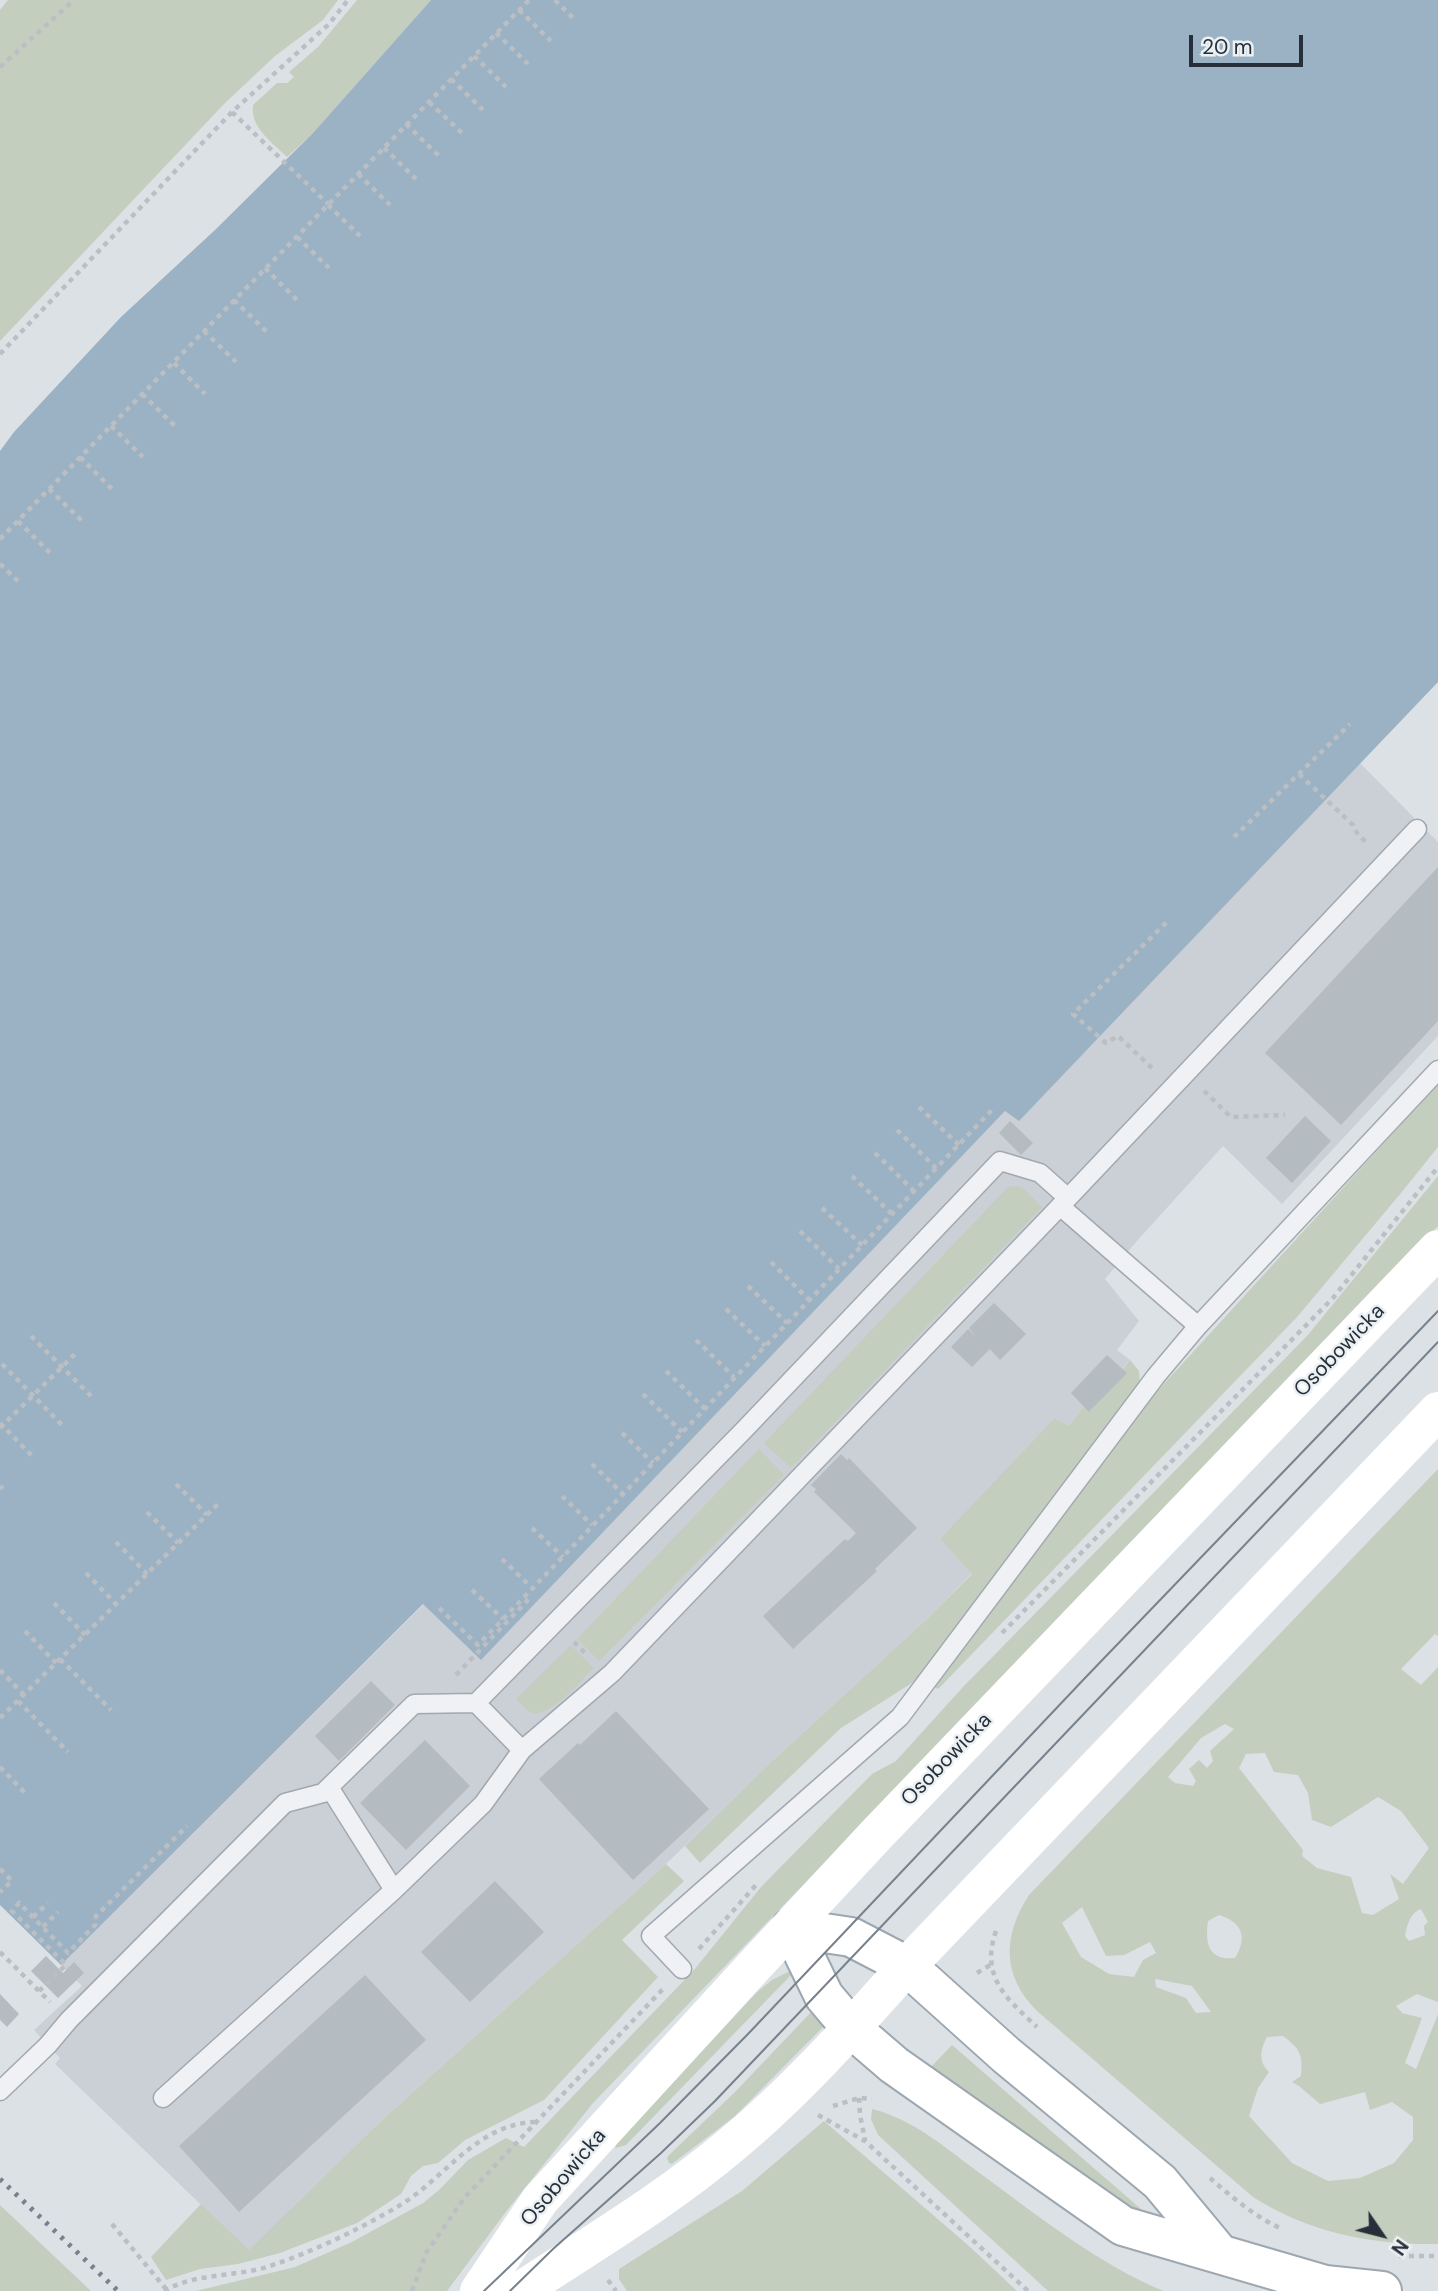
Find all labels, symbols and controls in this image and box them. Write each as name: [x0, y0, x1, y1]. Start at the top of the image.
scale bar: [1193, 21, 1307, 65]
text: 20 m: [1202, 33, 1253, 61]
street label: Osobowicka: [1289, 1299, 1391, 1403]
street label: Osobowicka: [896, 1708, 998, 1812]
street label: Osobowicka: [516, 2124, 612, 2232]
north arrow: [1347, 2200, 1417, 2270]
text: N: [1385, 2234, 1414, 2260]

